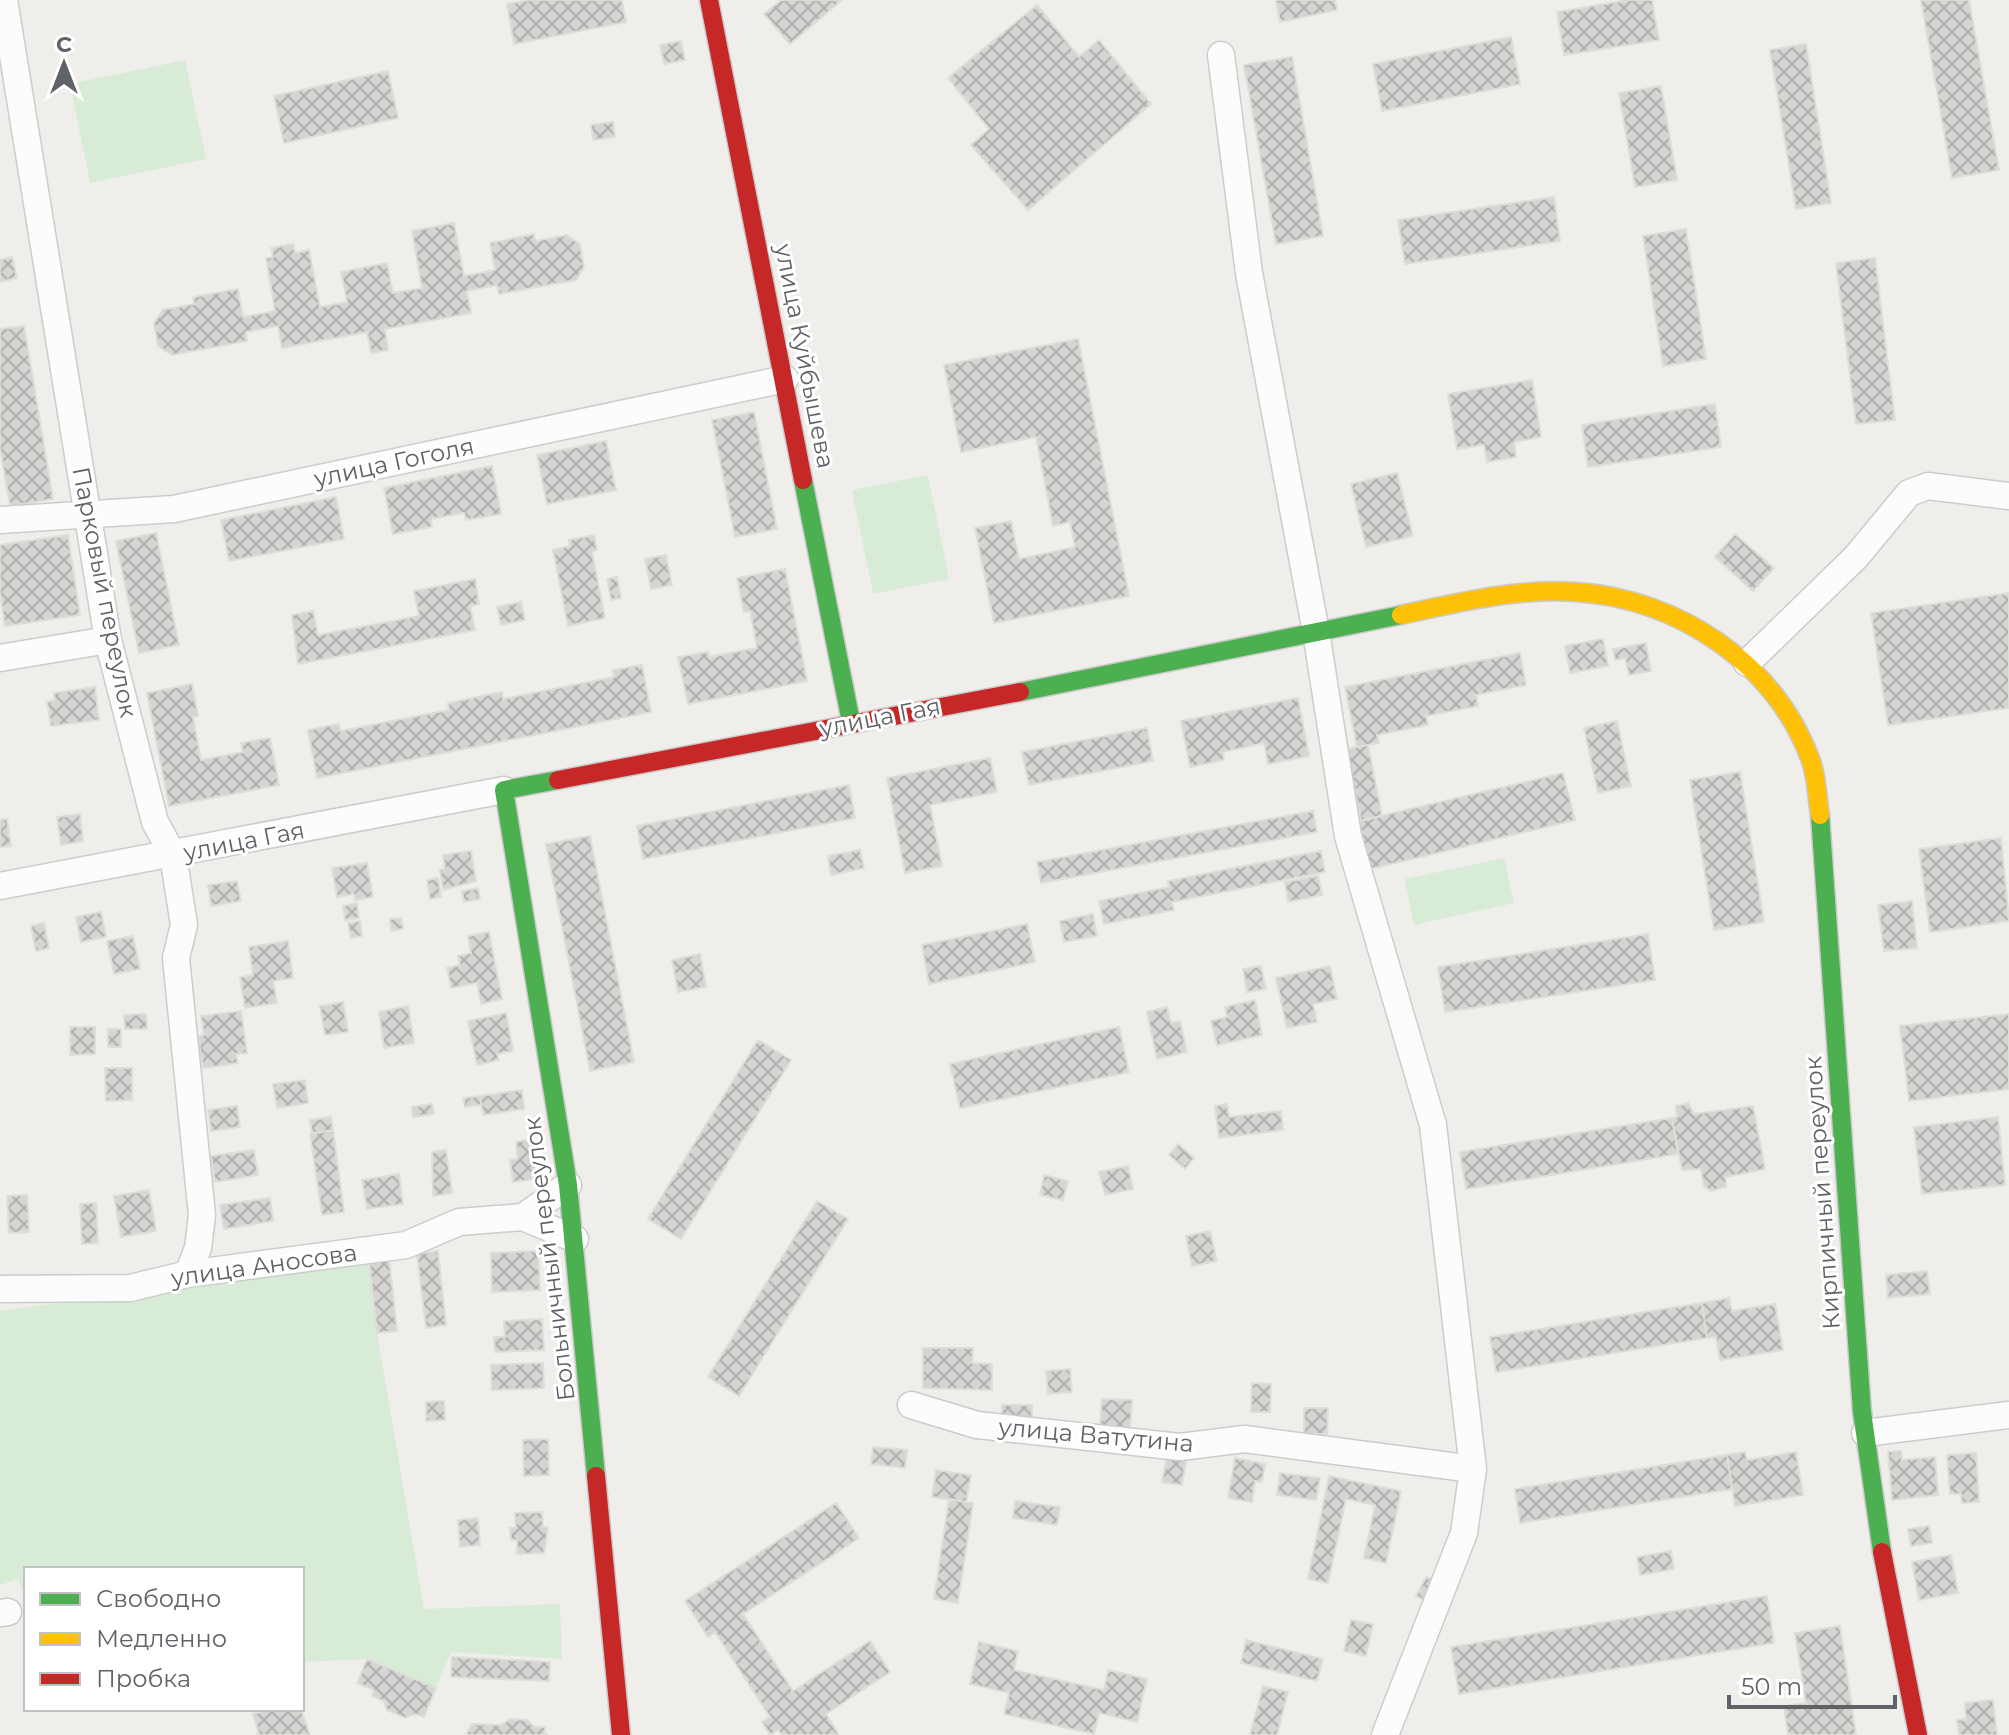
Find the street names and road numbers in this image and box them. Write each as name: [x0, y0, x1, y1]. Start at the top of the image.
street label: улица Куйбышева: [769, 240, 841, 471]
street label: улица Гоголя: [310, 431, 477, 493]
street label: Парковый переулок: [66, 464, 144, 720]
street label: улица Гая: [816, 691, 943, 743]
street label: улица Гая: [180, 815, 307, 867]
street label: Кирпичный переулок: [1798, 1055, 1846, 1331]
street label: Больничный переулок: [517, 1115, 581, 1402]
street label: улица Аносова: [168, 1238, 359, 1293]
street label: улица Ватутина: [996, 1412, 1195, 1458]

